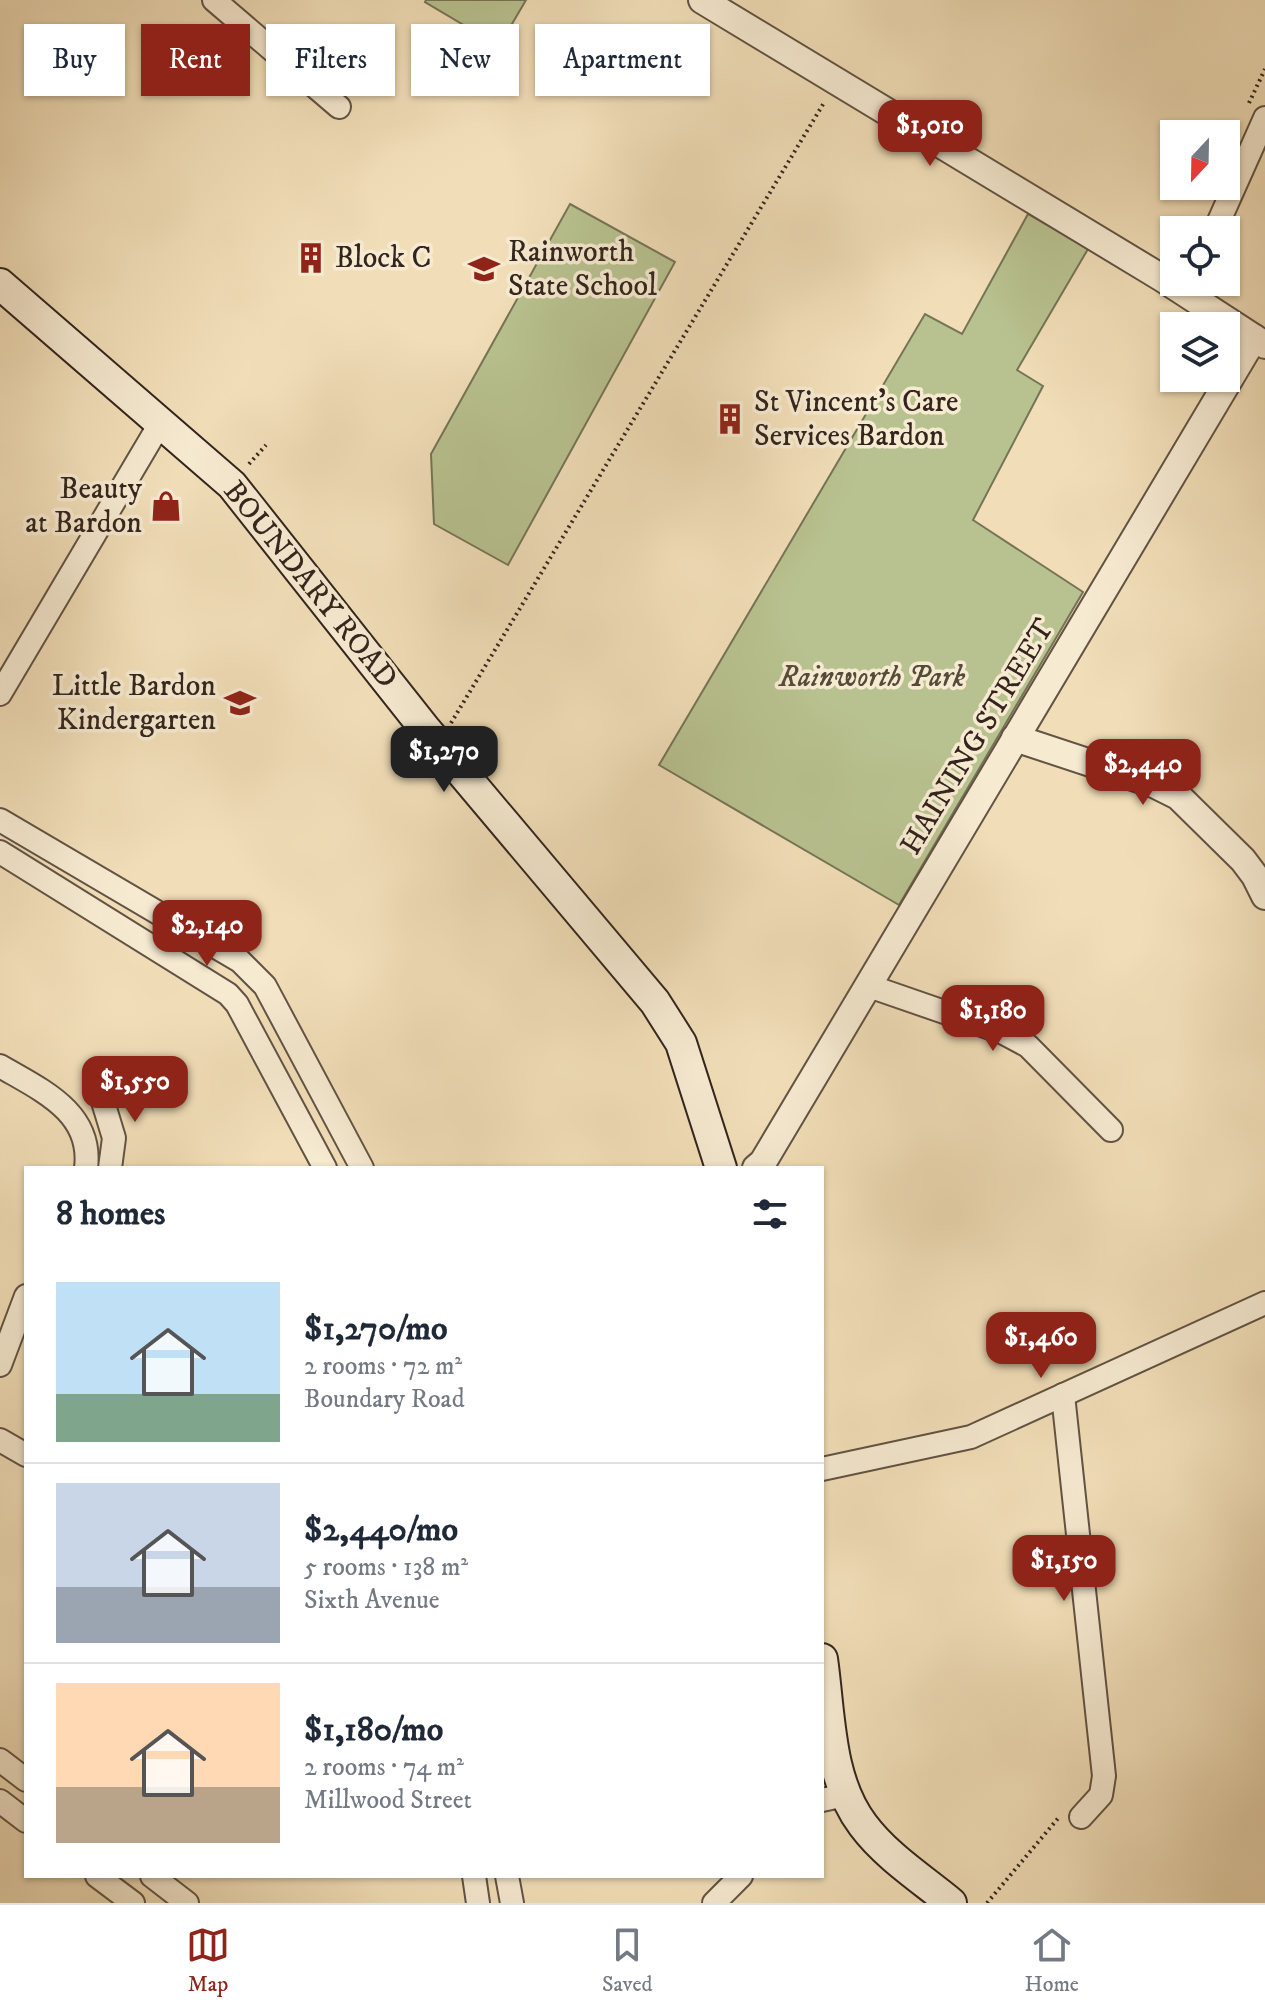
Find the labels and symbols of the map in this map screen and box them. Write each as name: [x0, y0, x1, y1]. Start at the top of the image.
pin: $1,010: [865, 100, 995, 168]
north arrow: [1160, 120, 1240, 200]
place label: Rainworth State School: [508, 234, 657, 305]
place label: Block C: [335, 240, 432, 277]
building icon: Block C: [294, 241, 328, 275]
school or university icon: Rainworth State School: [467, 252, 501, 286]
place label: St Vincent's Care Services Bardon: [754, 384, 958, 455]
building icon: St Vincent's Care Services Bardon: [713, 402, 747, 436]
place label: Beauty at Bardon: [25, 471, 143, 542]
street label: BOUNDARY ROAD: [215, 474, 405, 696]
shop icon: Beauty at Bardon: [149, 489, 183, 523]
street label: HAINING STREET: [893, 612, 1063, 862]
park label: Rainworth Park: [778, 659, 966, 696]
place label: Little Bardon Kindergarten: [52, 668, 216, 739]
school or university icon: Little Bardon Kindergarten: [223, 686, 257, 720]
pin: $1,270: [379, 726, 509, 794]
pin: $2,440: [1078, 739, 1208, 807]
pin: $2,140: [142, 900, 272, 968]
pin: $1,180: [928, 985, 1058, 1053]
pin: $1,550: [70, 1056, 200, 1124]
pin: $1,460: [976, 1312, 1106, 1380]
pin: $1,150: [999, 1535, 1129, 1603]

